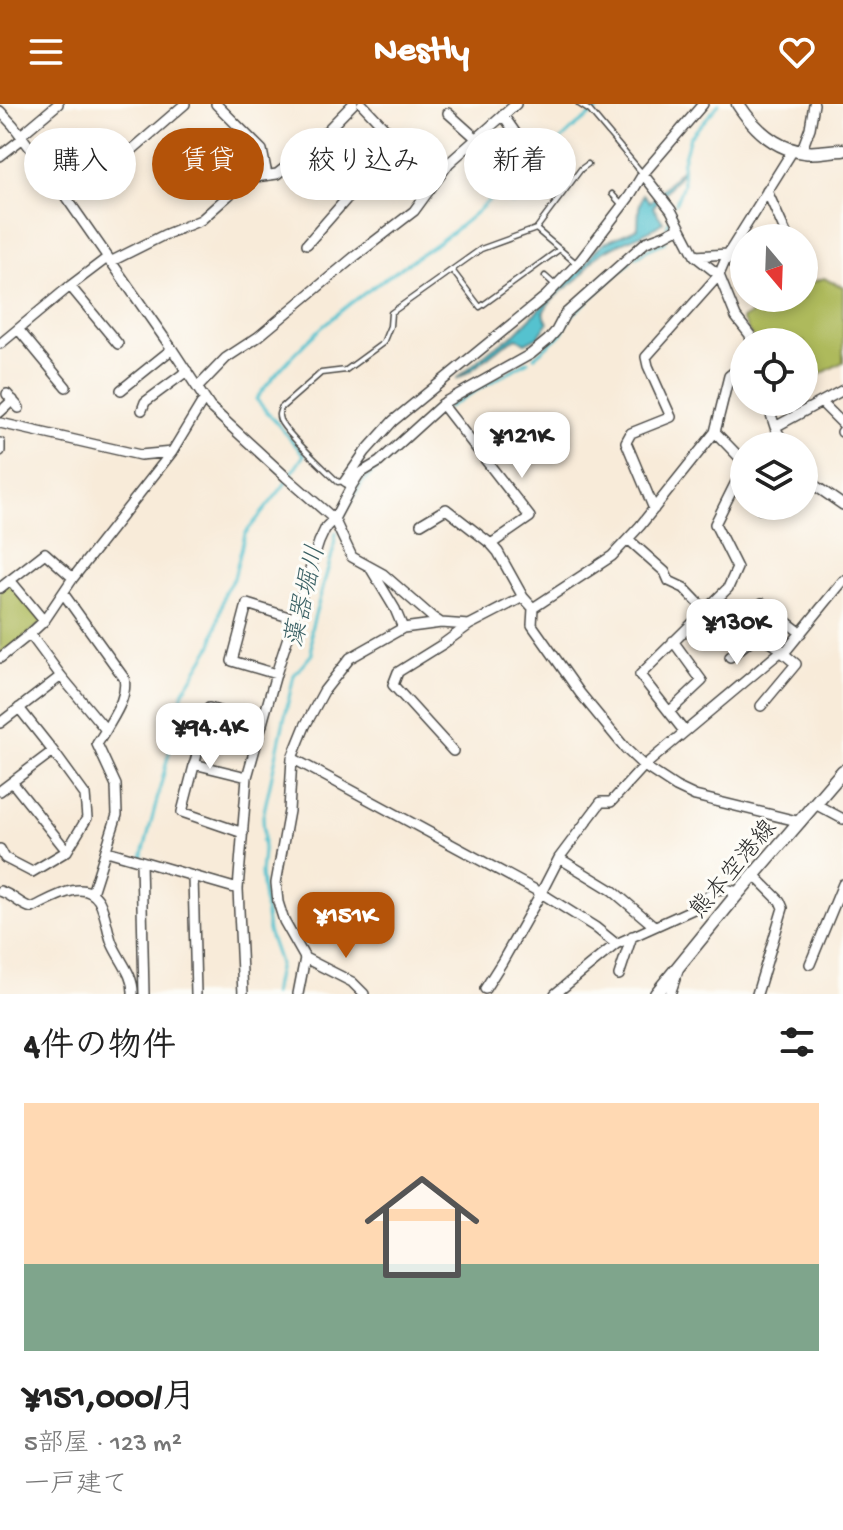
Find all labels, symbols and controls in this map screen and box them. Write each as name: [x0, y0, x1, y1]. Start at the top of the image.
icon: menu: [24, 30, 68, 74]
icon: heart: [775, 30, 819, 74]
text: Nestly: [374, 31, 469, 74]
chip: 購入: [24, 128, 136, 200]
chip: 賃貸: [152, 128, 264, 200]
chip: 絞り込み: [280, 128, 448, 200]
chip: 新着: [464, 128, 576, 200]
north arrow: [730, 224, 818, 312]
map controls: [730, 224, 818, 520]
button: locate: [730, 328, 818, 416]
pin: ¥121K: [466, 412, 578, 480]
text: ¥121K: [492, 422, 552, 453]
button: layers: [730, 432, 818, 520]
water label: 藻器堀川: [280, 543, 334, 651]
pin: ¥130K: [681, 599, 793, 667]
text: ¥130K: [704, 609, 770, 640]
pin: ¥94.4K: [145, 703, 275, 771]
text: ¥94.4K: [174, 713, 246, 744]
street label: 熊本空港線: [684, 814, 784, 926]
pin: ¥151K: [290, 892, 402, 960]
text: ¥151K: [315, 902, 377, 933]
icon: filters: [775, 1020, 819, 1064]
text: 4件の物件: [24, 1029, 176, 1069]
icon: home: [350, 1155, 494, 1299]
text: ¥151,000/月: [24, 1380, 196, 1420]
text: 5部屋 · 123 m²: [24, 1430, 182, 1461]
text: 一戸建て: [24, 1471, 128, 1502]

